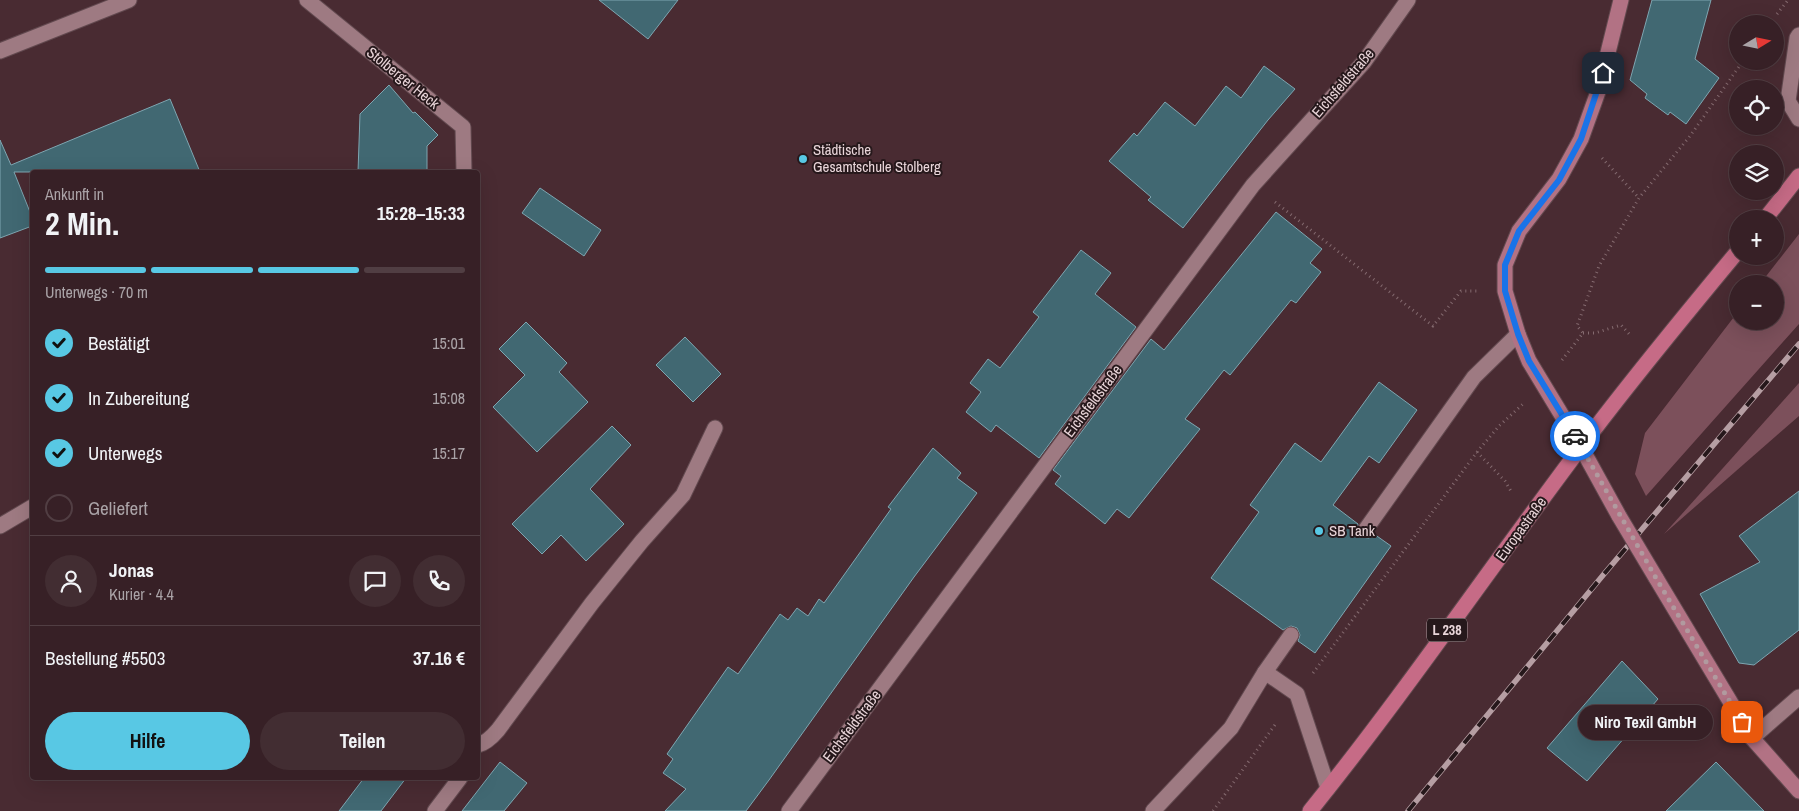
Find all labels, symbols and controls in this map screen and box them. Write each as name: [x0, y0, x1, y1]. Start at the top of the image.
north arrow: [1729, 15, 1784, 70]
map controls: [1729, 15, 1784, 330]
street label: Stolberger Heck: [362, 42, 445, 114]
street label: Eichsfeldstraße: [1307, 43, 1379, 122]
pin: [1582, 52, 1624, 94]
icon: home: [1589, 59, 1617, 87]
button: locate: [1729, 80, 1784, 135]
place label: Städtische Gesamtschule Stolberg: [813, 139, 941, 177]
button: layers: [1729, 145, 1784, 200]
marker: Städtische Gesamtschule Stolberg: [797, 153, 809, 165]
text: Ankunft in: [45, 183, 104, 205]
text: 15:28–15:33: [377, 200, 465, 226]
text: 2 Min.: [45, 202, 119, 245]
button: +: [1729, 210, 1784, 265]
button: −: [1729, 275, 1784, 330]
text: Unterwegs · 70 m: [45, 281, 148, 303]
icon: check: [45, 329, 73, 357]
text: Bestätigt: [88, 330, 150, 356]
text: 15:01: [432, 332, 465, 354]
street label: Eichsfeldstraße: [1058, 360, 1127, 441]
icon: check: [45, 384, 73, 412]
text: In Zubereitung: [88, 385, 189, 411]
text: 15:08: [432, 387, 465, 409]
courier: [1550, 411, 1600, 461]
icon: car: [1561, 422, 1589, 450]
icon: check: [45, 439, 73, 467]
text: Unterwegs: [88, 440, 162, 466]
text: 15:17: [432, 442, 465, 464]
street label: Europastraße: [1490, 492, 1551, 565]
text: Geliefert: [88, 495, 148, 521]
place label: SB Tank: [1329, 520, 1376, 541]
marker: SB Tank: [1313, 525, 1325, 537]
button: person: [45, 555, 97, 607]
button: chat: [349, 555, 401, 607]
button: phone: [413, 555, 465, 607]
text: Jonas: [109, 557, 154, 583]
text: Kurier · 4.4: [109, 583, 174, 605]
road number: L 238: [1427, 618, 1467, 642]
text: Bestellung #5503: [45, 645, 165, 671]
text: 37.16 €: [413, 645, 465, 671]
street label: Eichsfeldstraße: [817, 685, 886, 766]
pin: [1721, 701, 1763, 743]
callout: Niro Texil GmbH: [1577, 704, 1712, 740]
icon: bag: [1728, 708, 1756, 736]
text: Niro Texil GmbH: [1595, 711, 1696, 733]
button: Hilfe: [45, 712, 250, 770]
button: Teilen: [260, 712, 465, 770]

